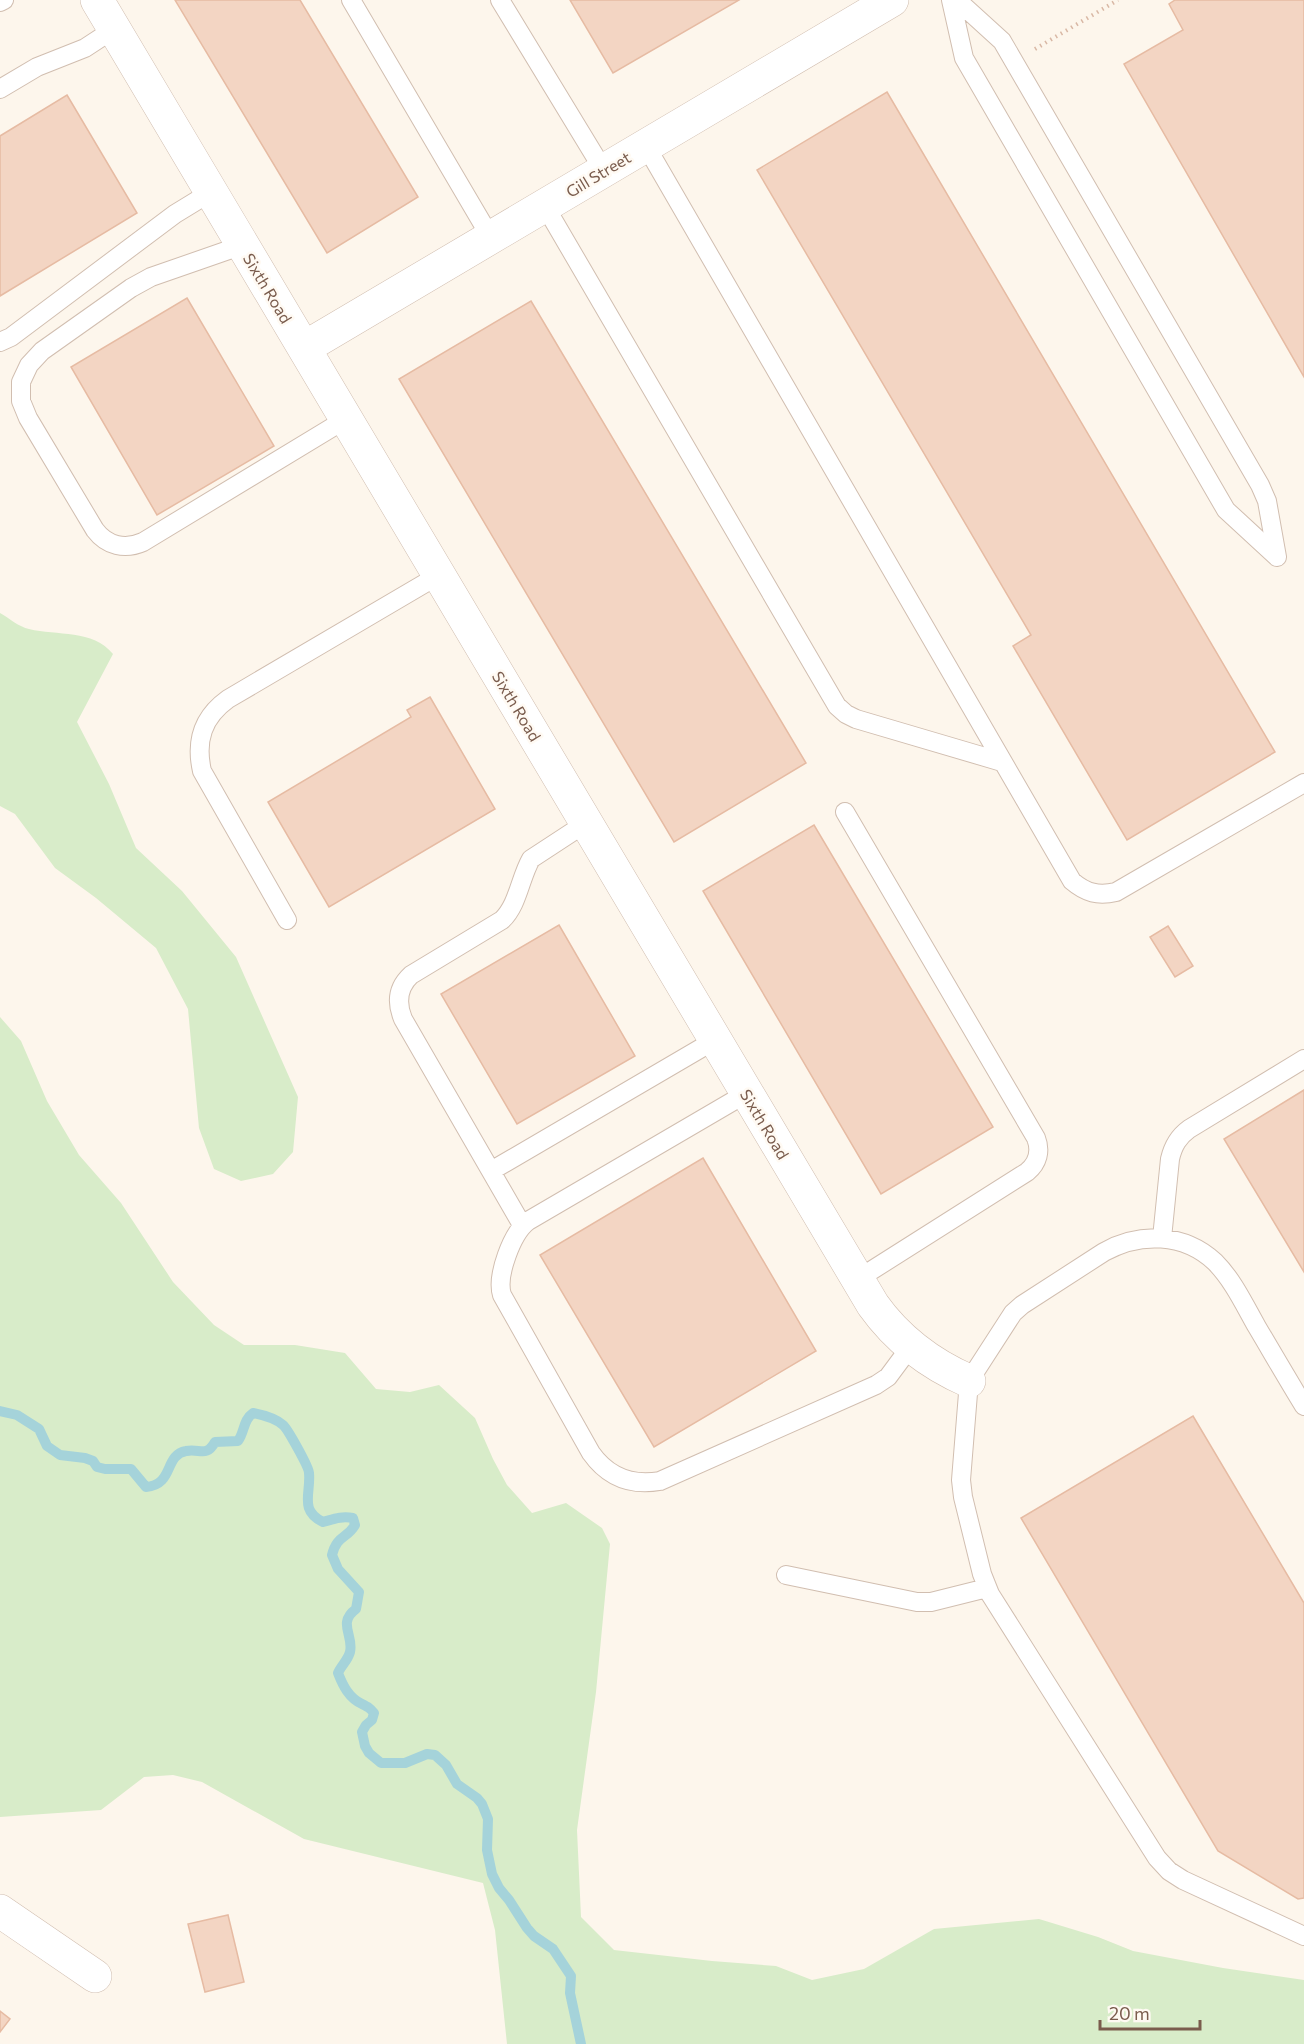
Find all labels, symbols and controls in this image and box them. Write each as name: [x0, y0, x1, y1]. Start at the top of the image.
street label: Gill Street: [562, 147, 634, 201]
street label: Sixth Road: [240, 250, 296, 326]
street label: Sixth Road: [489, 668, 545, 744]
street label: Sixth Road: [737, 1086, 793, 1162]
scale bar: [1100, 1993, 1200, 2031]
text: 20 m: [1109, 2002, 1150, 2024]

